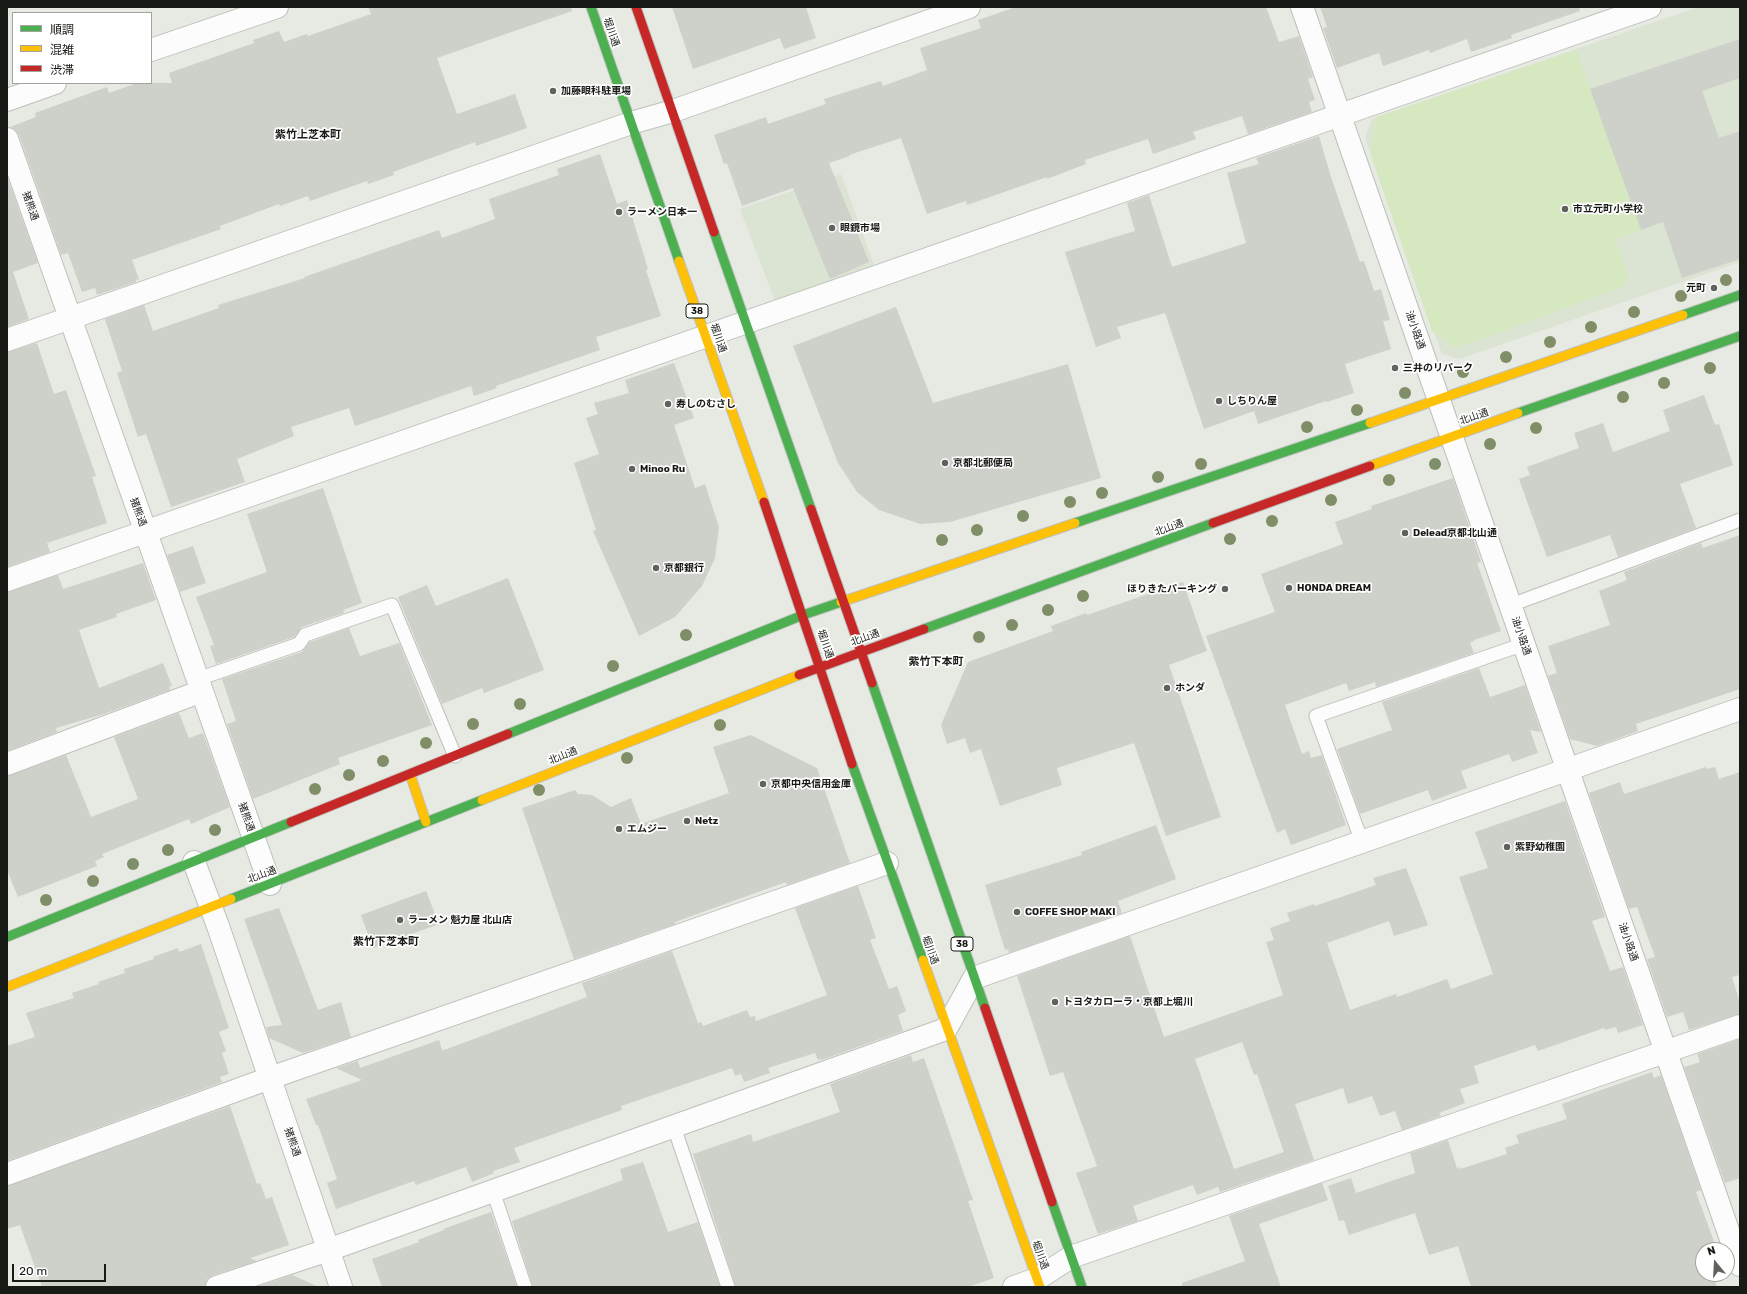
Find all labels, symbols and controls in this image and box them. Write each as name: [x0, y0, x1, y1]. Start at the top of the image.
legend: [12, 12, 152, 84]
street label: 堀川通: [600, 16, 622, 48]
text: 順調: [50, 23, 74, 37]
text: 混雑: [50, 43, 74, 57]
text: 渋滞: [50, 63, 74, 77]
place label: 加藤眼科駐車場: [561, 85, 631, 97]
marker: 加藤眼科駐車場: [548, 86, 558, 96]
district label: 紫竹上芝本町: [275, 128, 341, 142]
street label: 猪熊通: [19, 190, 41, 222]
place label: 市立元町小学校: [1573, 203, 1643, 215]
marker: 市立元町小学校: [1560, 204, 1570, 214]
place label: ラーメン日本一: [627, 206, 697, 218]
marker: ラーメン日本一: [614, 207, 624, 217]
place label: 眼鏡市場: [840, 222, 880, 234]
marker: 眼鏡市場: [827, 223, 837, 233]
place label: 元町: [1686, 282, 1706, 294]
marker: 元町: [1709, 283, 1719, 293]
road number: 38: [686, 304, 708, 318]
street label: 油小路通: [1403, 309, 1427, 351]
street label: 堀川通: [707, 322, 729, 354]
place label: 三井のリパーク: [1403, 362, 1473, 374]
marker: 三井のリパーク: [1390, 363, 1400, 373]
place label: しちりん屋: [1227, 395, 1277, 407]
marker: しちりん屋: [1214, 396, 1224, 406]
place label: 寿しのむさし: [676, 398, 736, 410]
marker: 寿しのむさし: [663, 399, 673, 409]
street label: 北山通: [1458, 406, 1490, 428]
place label: 京都北郵便局: [953, 457, 1013, 469]
marker: 京都北郵便局: [940, 458, 950, 468]
place label: Minoo Ru: [640, 463, 685, 475]
marker: Minoo Ru: [627, 464, 637, 474]
street label: 猪熊通: [127, 496, 149, 528]
street label: 北山通: [1153, 517, 1185, 539]
place label: Delead京都北山通: [1413, 527, 1497, 539]
marker: Delead京都北山通: [1400, 528, 1410, 538]
place label: 京都銀行: [664, 562, 704, 574]
marker: 京都銀行: [651, 563, 661, 573]
place label: HONDA DREAM: [1297, 582, 1371, 594]
place label: ほりきたパーキング: [1127, 583, 1217, 595]
marker: HONDA DREAM: [1284, 583, 1294, 593]
marker: ほりきたパーキング: [1220, 584, 1230, 594]
street label: 油小路通: [1509, 615, 1533, 657]
street label: 北山通: [849, 627, 881, 649]
street label: 堀川通: [814, 628, 836, 660]
district label: 紫竹下本町: [909, 655, 963, 669]
place label: ホンダ: [1175, 682, 1205, 694]
marker: ホンダ: [1162, 683, 1172, 693]
street label: 北山通: [547, 745, 579, 767]
place label: 京都中央信用金庫: [771, 778, 851, 790]
marker: 京都中央信用金庫: [758, 779, 768, 789]
street label: 猪熊通: [235, 801, 257, 833]
place label: Netz: [695, 815, 718, 827]
marker: Netz: [682, 816, 692, 826]
place label: エムジー: [627, 823, 667, 835]
marker: エムジー: [614, 824, 624, 834]
place label: 紫野幼稚園: [1515, 841, 1565, 853]
marker: 紫野幼稚園: [1502, 842, 1512, 852]
street label: 北山通: [246, 864, 278, 886]
place label: COFFE SHOP MAKI: [1025, 906, 1115, 918]
marker: COFFE SHOP MAKI: [1012, 907, 1022, 917]
place label: ラーメン 魁力屋 北山店: [408, 914, 512, 926]
marker: ラーメン 魁力屋 北山店: [395, 915, 405, 925]
street label: 油小路通: [1616, 921, 1640, 963]
street label: 堀川通: [919, 934, 941, 966]
district label: 紫竹下芝本町: [353, 935, 419, 949]
road number: 38: [951, 937, 973, 951]
place label: トヨタカローラ・京都上堀川: [1063, 996, 1193, 1008]
marker: トヨタカローラ・京都上堀川: [1050, 997, 1060, 1007]
street label: 猪熊通: [281, 1126, 303, 1158]
street label: 堀川通: [1029, 1239, 1051, 1271]
north arrow: [1695, 1242, 1735, 1282]
text: N: [1706, 1244, 1717, 1258]
scale bar: [14, 1256, 108, 1282]
text: 20 m: [19, 1264, 47, 1278]

